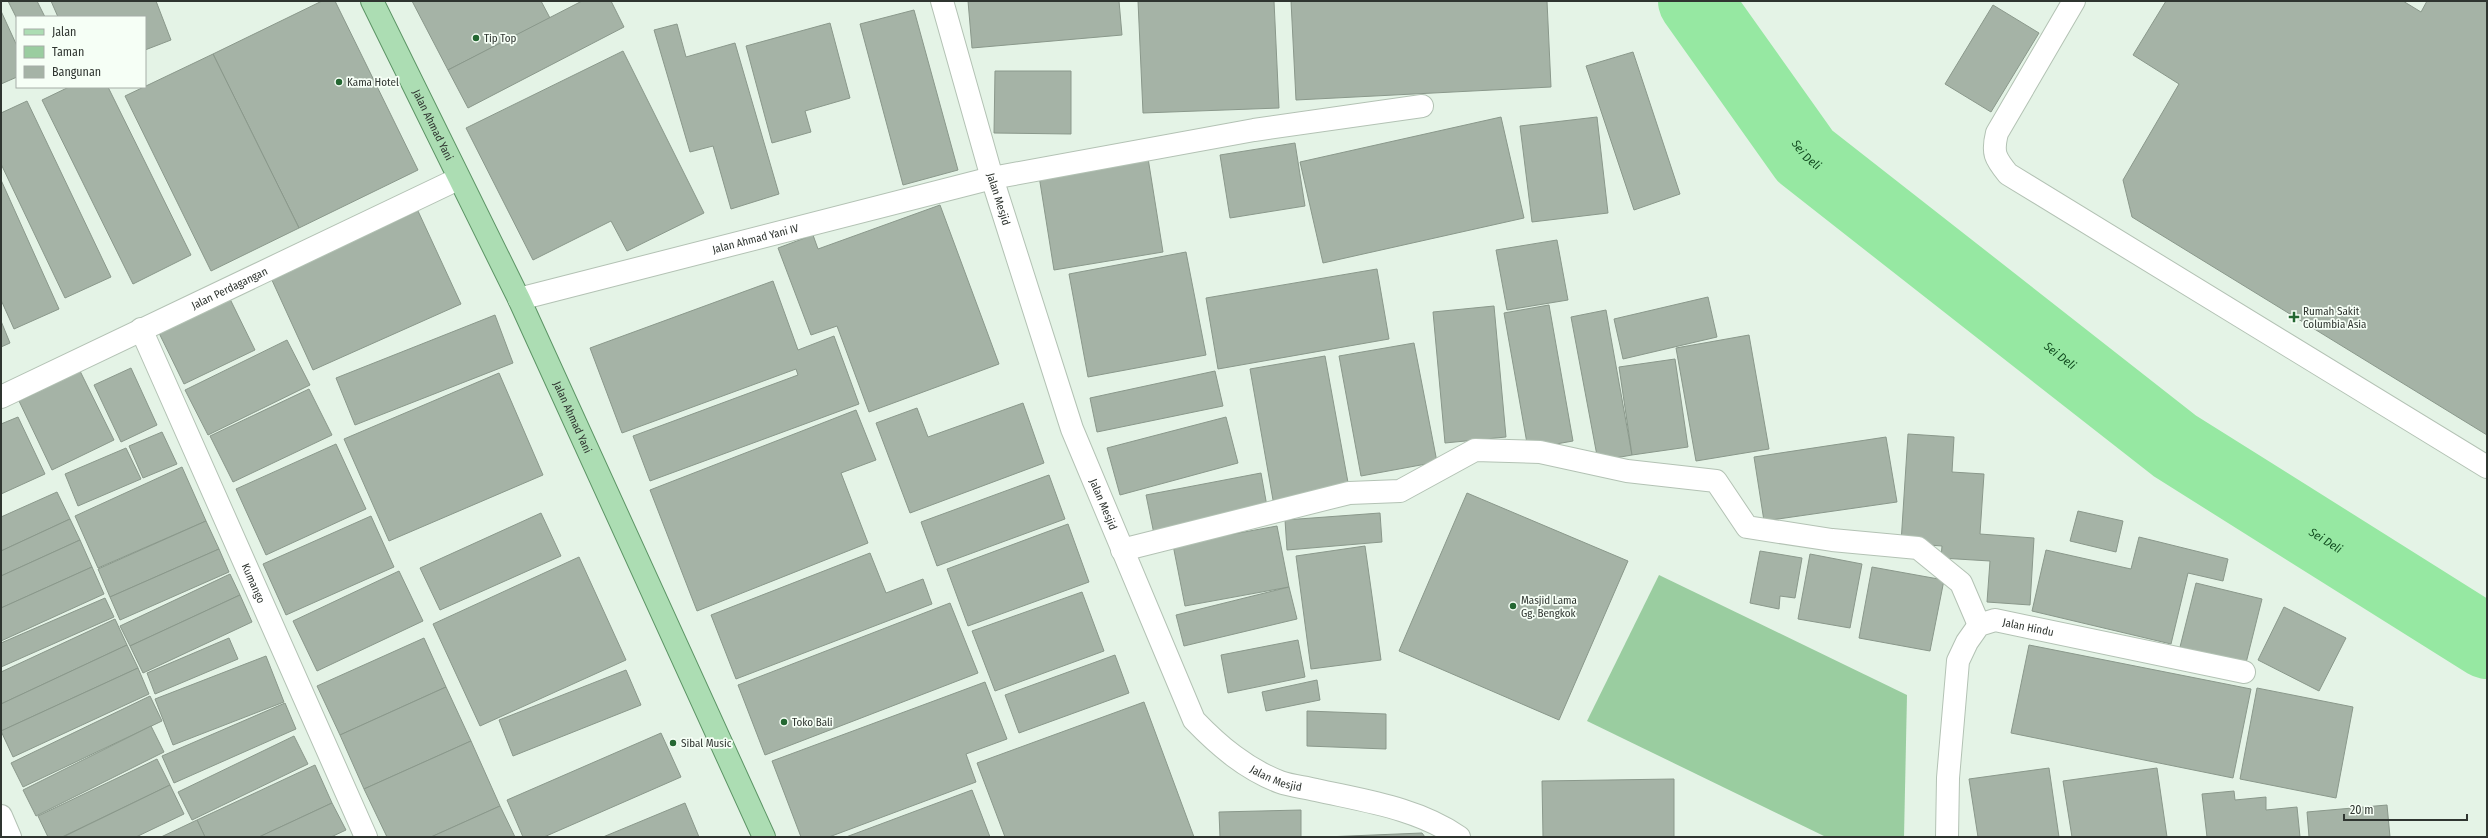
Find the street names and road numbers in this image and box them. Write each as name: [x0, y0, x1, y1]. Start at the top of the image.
street label: Jalan Ahmad Yani: [410, 87, 456, 163]
street label: Jalan Mesjid: [984, 171, 1013, 227]
street label: Jalan Ahmad Yani IV: [711, 222, 800, 256]
street label: Jalan Perdagangan: [189, 265, 270, 312]
street label: Jalan Ahmad Yani: [550, 379, 594, 455]
street label: Jalan Mesjid: [1087, 477, 1120, 532]
street label: Kumango: [239, 562, 268, 605]
street label: Jalan Hindu: [2001, 616, 2055, 639]
street label: Jalan Mesjid: [1248, 763, 1303, 794]

